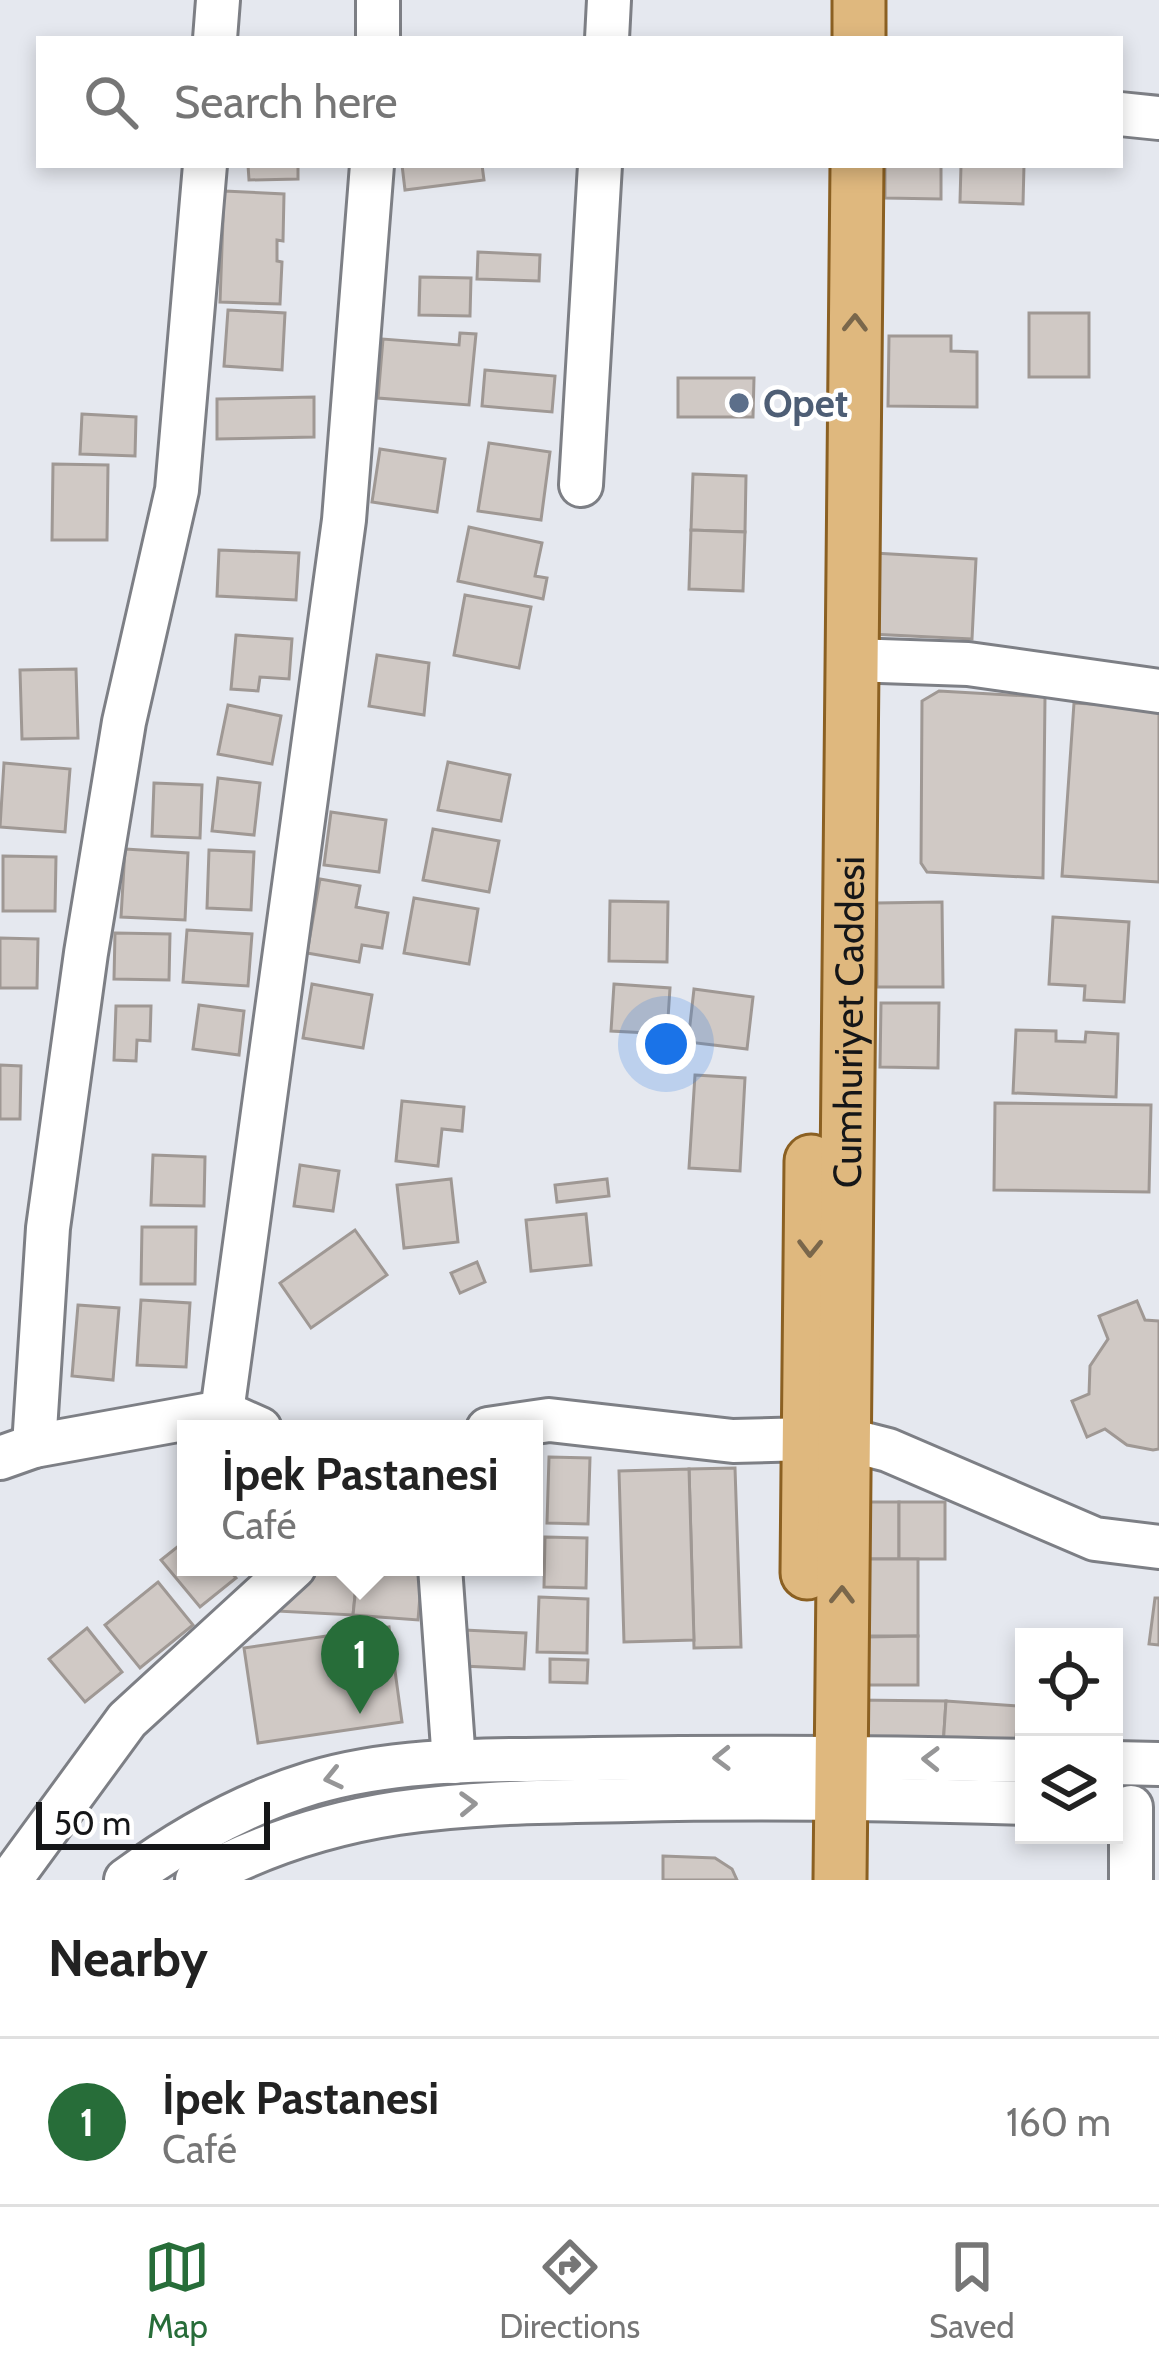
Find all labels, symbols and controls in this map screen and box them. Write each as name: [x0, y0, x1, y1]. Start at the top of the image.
search box: [36, 36, 1123, 168]
icon: search: [78, 69, 144, 135]
text: Search here: [174, 75, 398, 129]
one-way arrow: [842, 313, 868, 331]
place label: Opet: [763, 379, 848, 427]
marker: Opet: [726, 390, 752, 416]
street label: Cumhuriyet Caddesi: [823, 856, 874, 1188]
your location: [636, 1014, 696, 1074]
one-way arrow: [798, 1239, 824, 1258]
popup: [177, 1420, 543, 1576]
text: İpek Pastanesi: [222, 1447, 498, 1501]
text: Café: [222, 1501, 297, 1549]
one-way arrow: [828, 1585, 854, 1604]
pin: 1: [321, 1615, 399, 1714]
map controls: [1015, 1628, 1123, 1844]
button: locate: [1015, 1628, 1123, 1736]
button: layers: [1015, 1736, 1123, 1844]
one-way arrow: [712, 1744, 731, 1770]
one-way arrow: [921, 1746, 940, 1772]
one-way arrow: [324, 1764, 344, 1789]
one-way arrow: [459, 1791, 478, 1817]
scale bar: [36, 1796, 270, 1849]
text: 50 m: [54, 1803, 131, 1843]
text: Nearby: [48, 1927, 208, 1989]
text: İpek Pastanesi: [162, 2071, 439, 2125]
text: 1: [80, 2098, 94, 2146]
text: 160 m: [1006, 2098, 1111, 2146]
text: Café: [162, 2125, 237, 2173]
tab: Map: [144, 2234, 210, 2346]
tab: Directions: [499, 2234, 640, 2346]
tab: Saved: [929, 2234, 1015, 2346]

